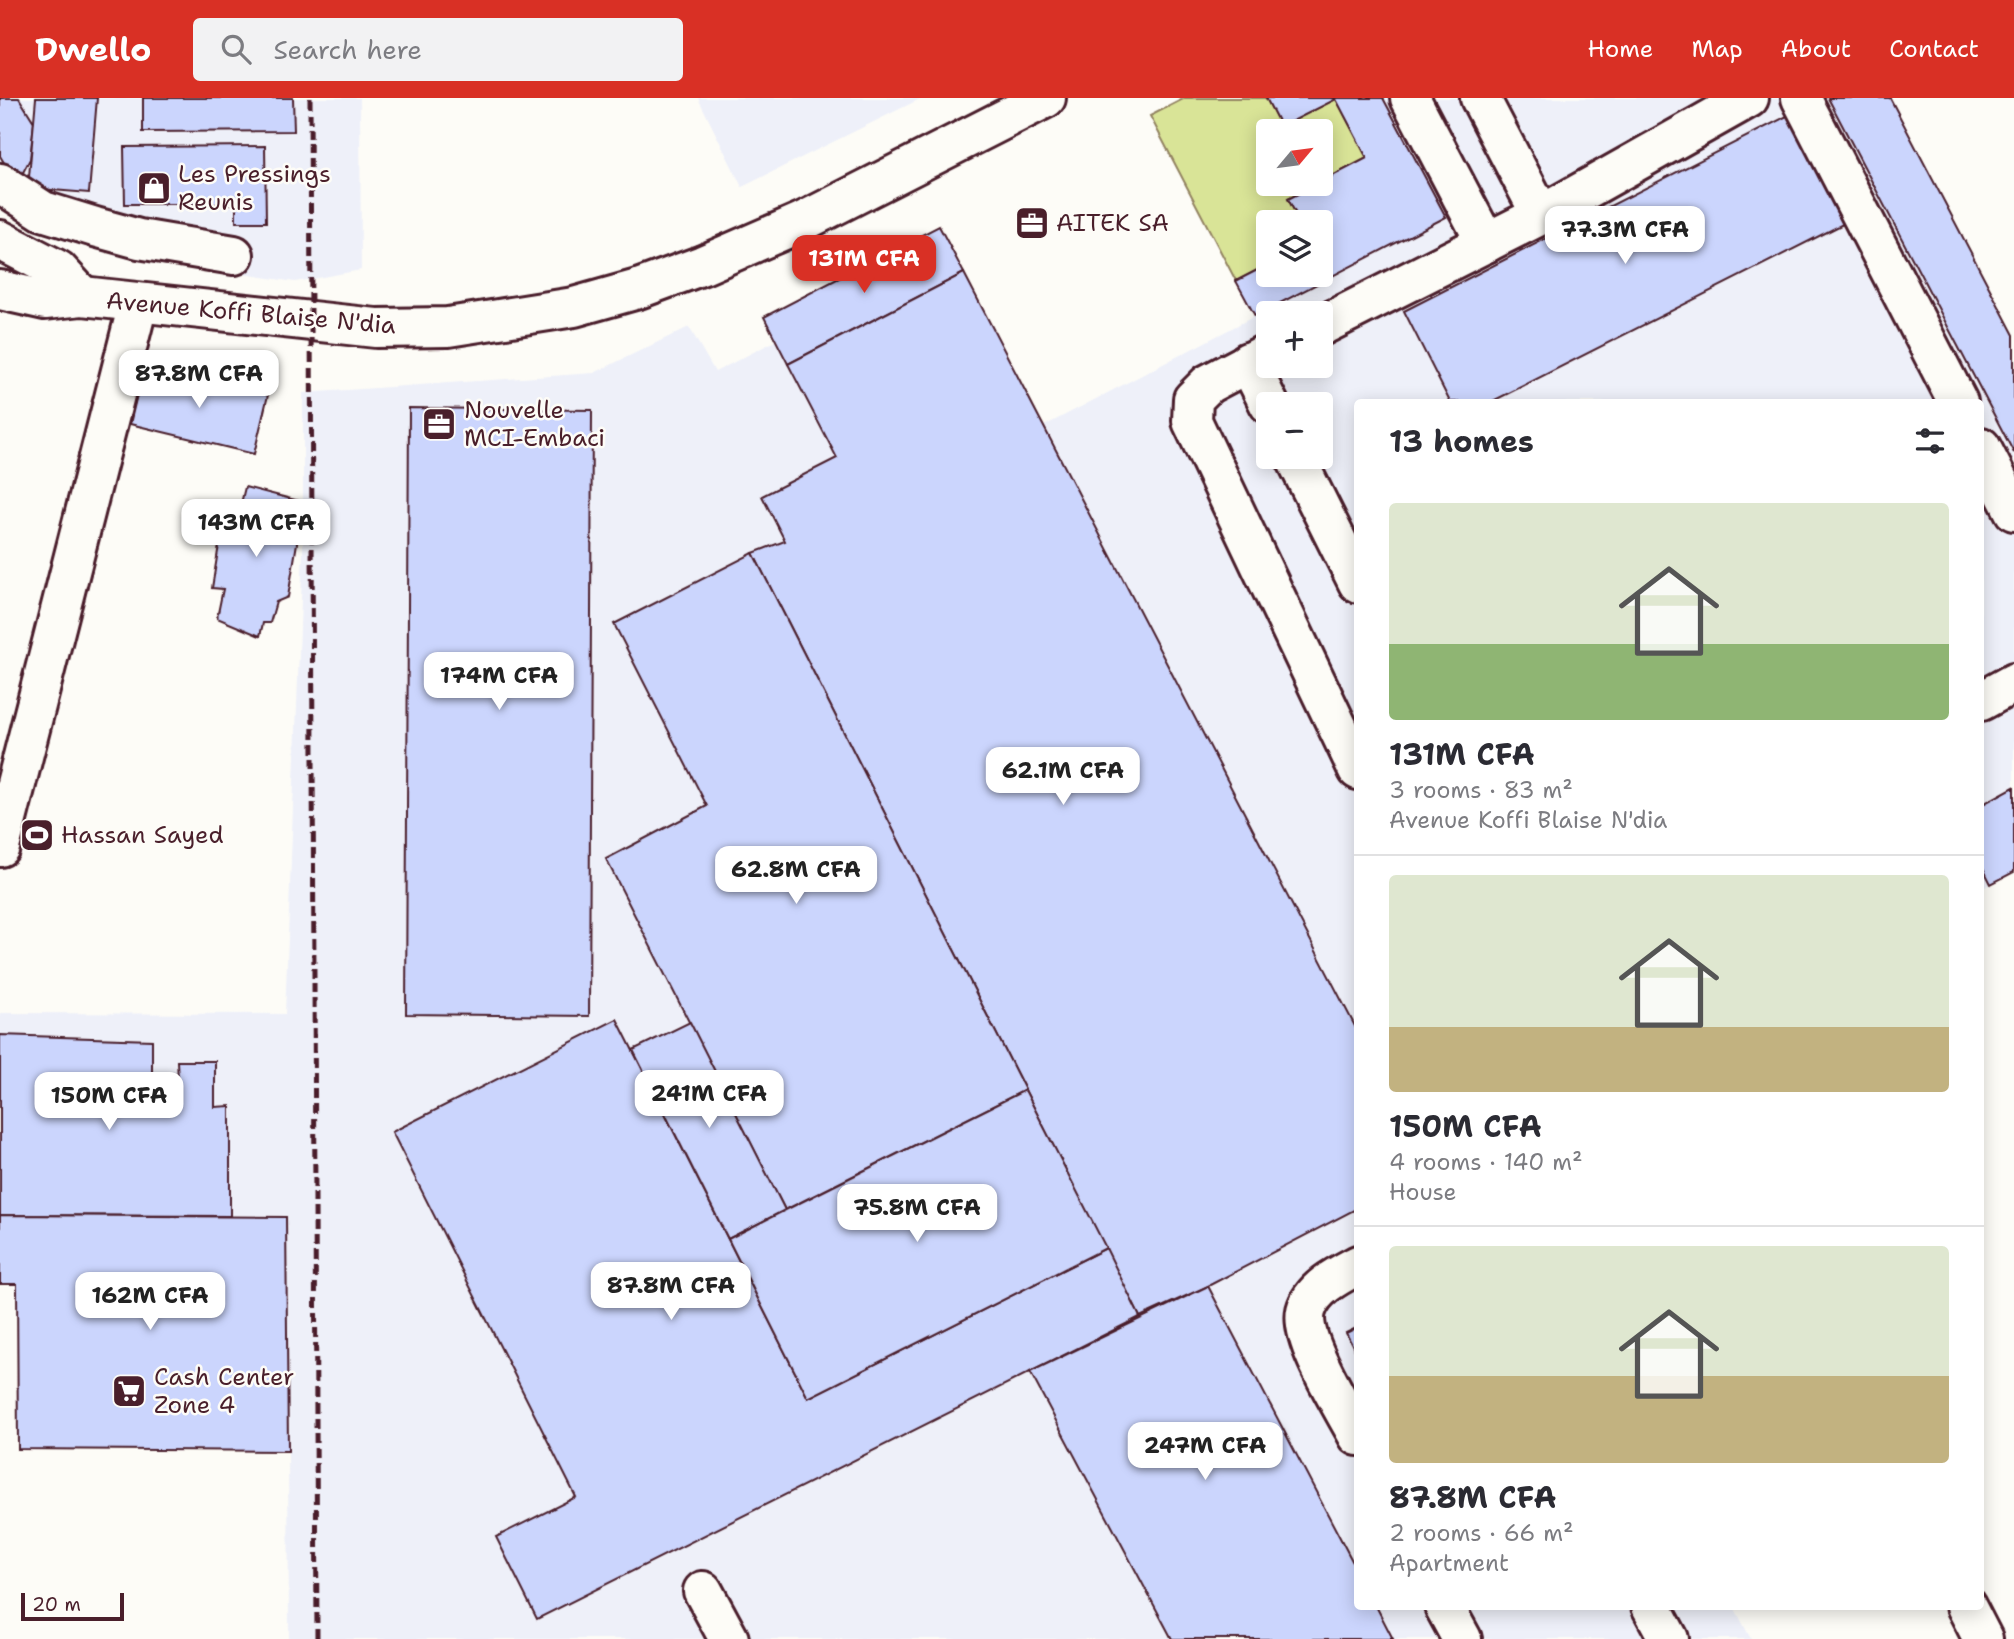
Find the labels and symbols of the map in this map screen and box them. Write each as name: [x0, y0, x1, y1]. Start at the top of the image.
north arrow: [1256, 119, 1334, 196]
place label: Les Pressings Reunis: [178, 158, 331, 218]
shop icon: Les Pressings Reunis: [135, 169, 173, 207]
office icon: AITEK SA: [1013, 204, 1051, 242]
pin: 77.3M CFA: [1545, 206, 1705, 266]
place label: AITEK SA: [1056, 207, 1169, 239]
pin: 131M CFA: [792, 236, 936, 295]
street label: Avenue Koffi Blaise N'dia: [105, 284, 397, 342]
pin: 87.8M CFA: [119, 350, 279, 410]
place label: Nouvelle MCI-Embaci: [464, 394, 605, 454]
office icon: Nouvelle MCI-Embaci: [420, 405, 458, 443]
pin: 143M CFA: [184, 500, 328, 559]
pin: 174M CFA: [427, 652, 571, 712]
pin: 62.1M CFA: [983, 748, 1143, 807]
sports icon: Hassan Sayed: [18, 816, 56, 854]
place label: Hassan Sayed: [61, 819, 224, 851]
pin: 62.8M CFA: [716, 846, 876, 906]
pin: 241M CFA: [637, 1070, 781, 1130]
pin: 150M CFA: [37, 1072, 181, 1132]
pin: 75.8M CFA: [837, 1184, 997, 1244]
pin: 87.8M CFA: [591, 1262, 751, 1322]
pin: 162M CFA: [78, 1272, 222, 1332]
place label: Cash Center Zone 4: [154, 1361, 294, 1421]
supermarket icon: Cash Center Zone 4: [110, 1372, 148, 1410]
pin: 247M CFA: [1133, 1422, 1277, 1482]
scale bar: [21, 1590, 124, 1622]

